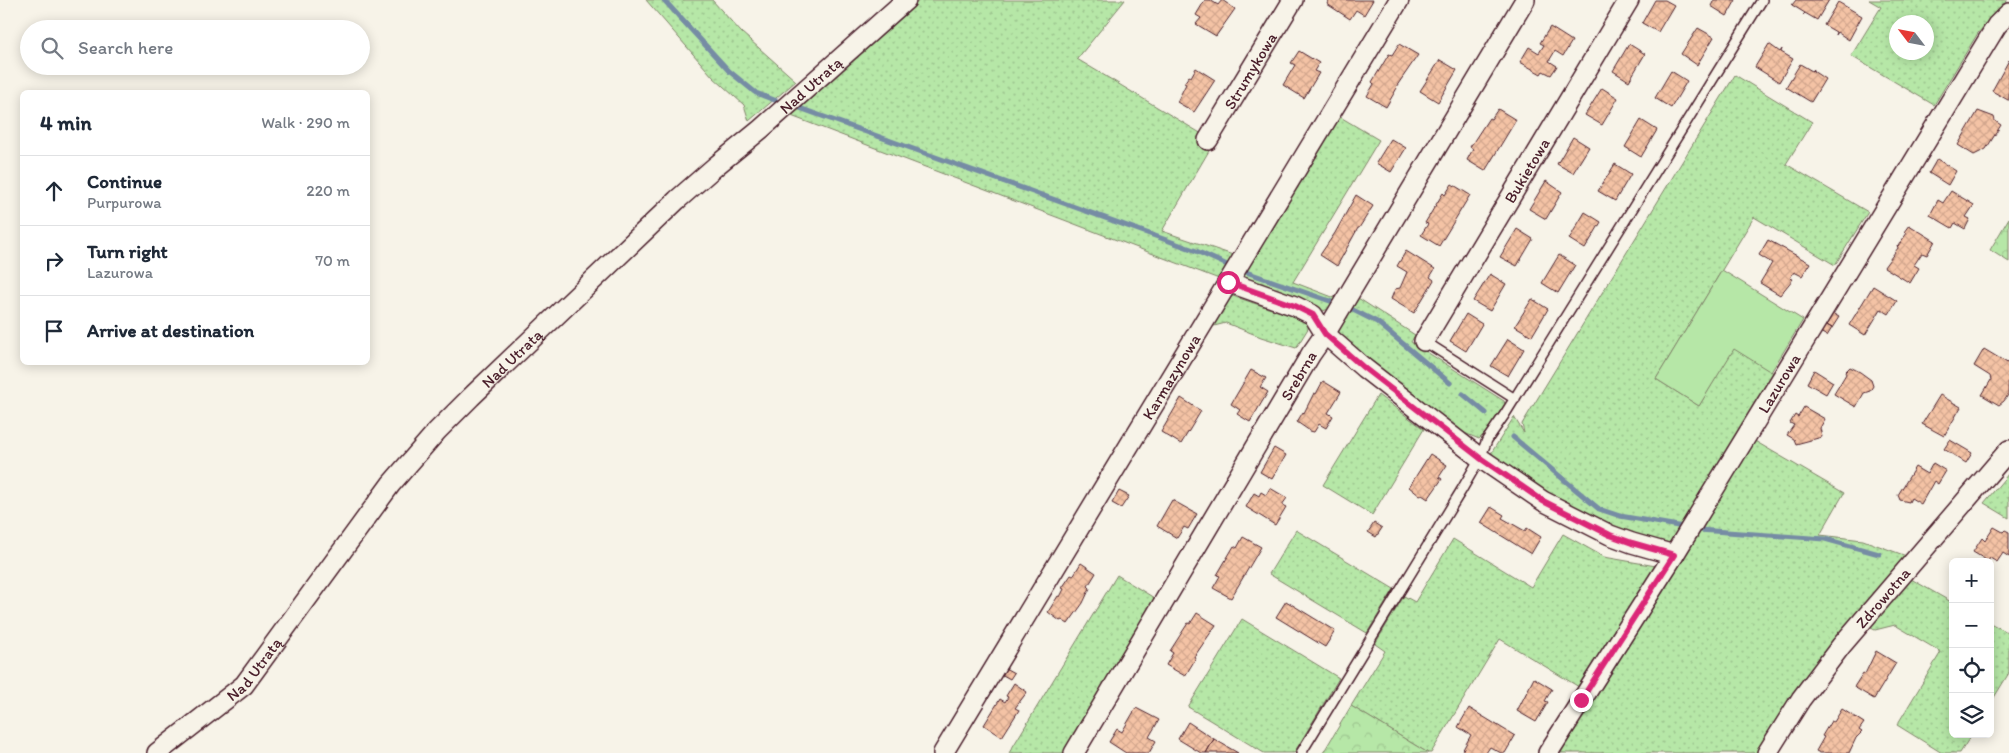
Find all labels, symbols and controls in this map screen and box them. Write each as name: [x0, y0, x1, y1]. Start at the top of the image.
north arrow: [1889, 15, 1934, 60]
search box: [20, 20, 370, 75]
street label: Strumykowa: [1220, 29, 1281, 113]
icon: search: [38, 34, 66, 62]
text: Search here: [78, 36, 173, 59]
street label: Nad Utratą: [776, 52, 846, 118]
text: 4 min: [40, 110, 92, 135]
text: Walk · 290 m: [261, 113, 350, 132]
street label: Bukietowa: [1500, 135, 1554, 207]
text: Continue: [87, 170, 162, 193]
icon: ahead: [40, 177, 68, 205]
text: 220 m: [306, 181, 350, 200]
text: Purpurowa: [87, 193, 162, 212]
text: Turn right: [87, 240, 168, 263]
icon: right: [40, 247, 68, 275]
text: 70 m: [315, 251, 350, 270]
text: Lazurowa: [87, 263, 153, 282]
route start: [1217, 271, 1240, 294]
icon: arrive: [40, 317, 68, 345]
text: Arrive at destination: [87, 319, 254, 342]
street label: Nad Utratą: [478, 325, 547, 392]
street label: Karmazynowa: [1138, 330, 1205, 423]
street label: Srebrna: [1277, 347, 1321, 404]
street label: Lazurowa: [1754, 350, 1805, 417]
map controls: [1949, 558, 1994, 738]
button: +: [1949, 558, 1994, 603]
street label: Zdrowotna: [1852, 563, 1915, 632]
button: −: [1949, 603, 1994, 648]
street label: Nad Utratą: [223, 633, 286, 705]
button: locate: [1949, 648, 1994, 693]
route end: [1570, 689, 1593, 712]
button: layers: [1949, 693, 1994, 738]

